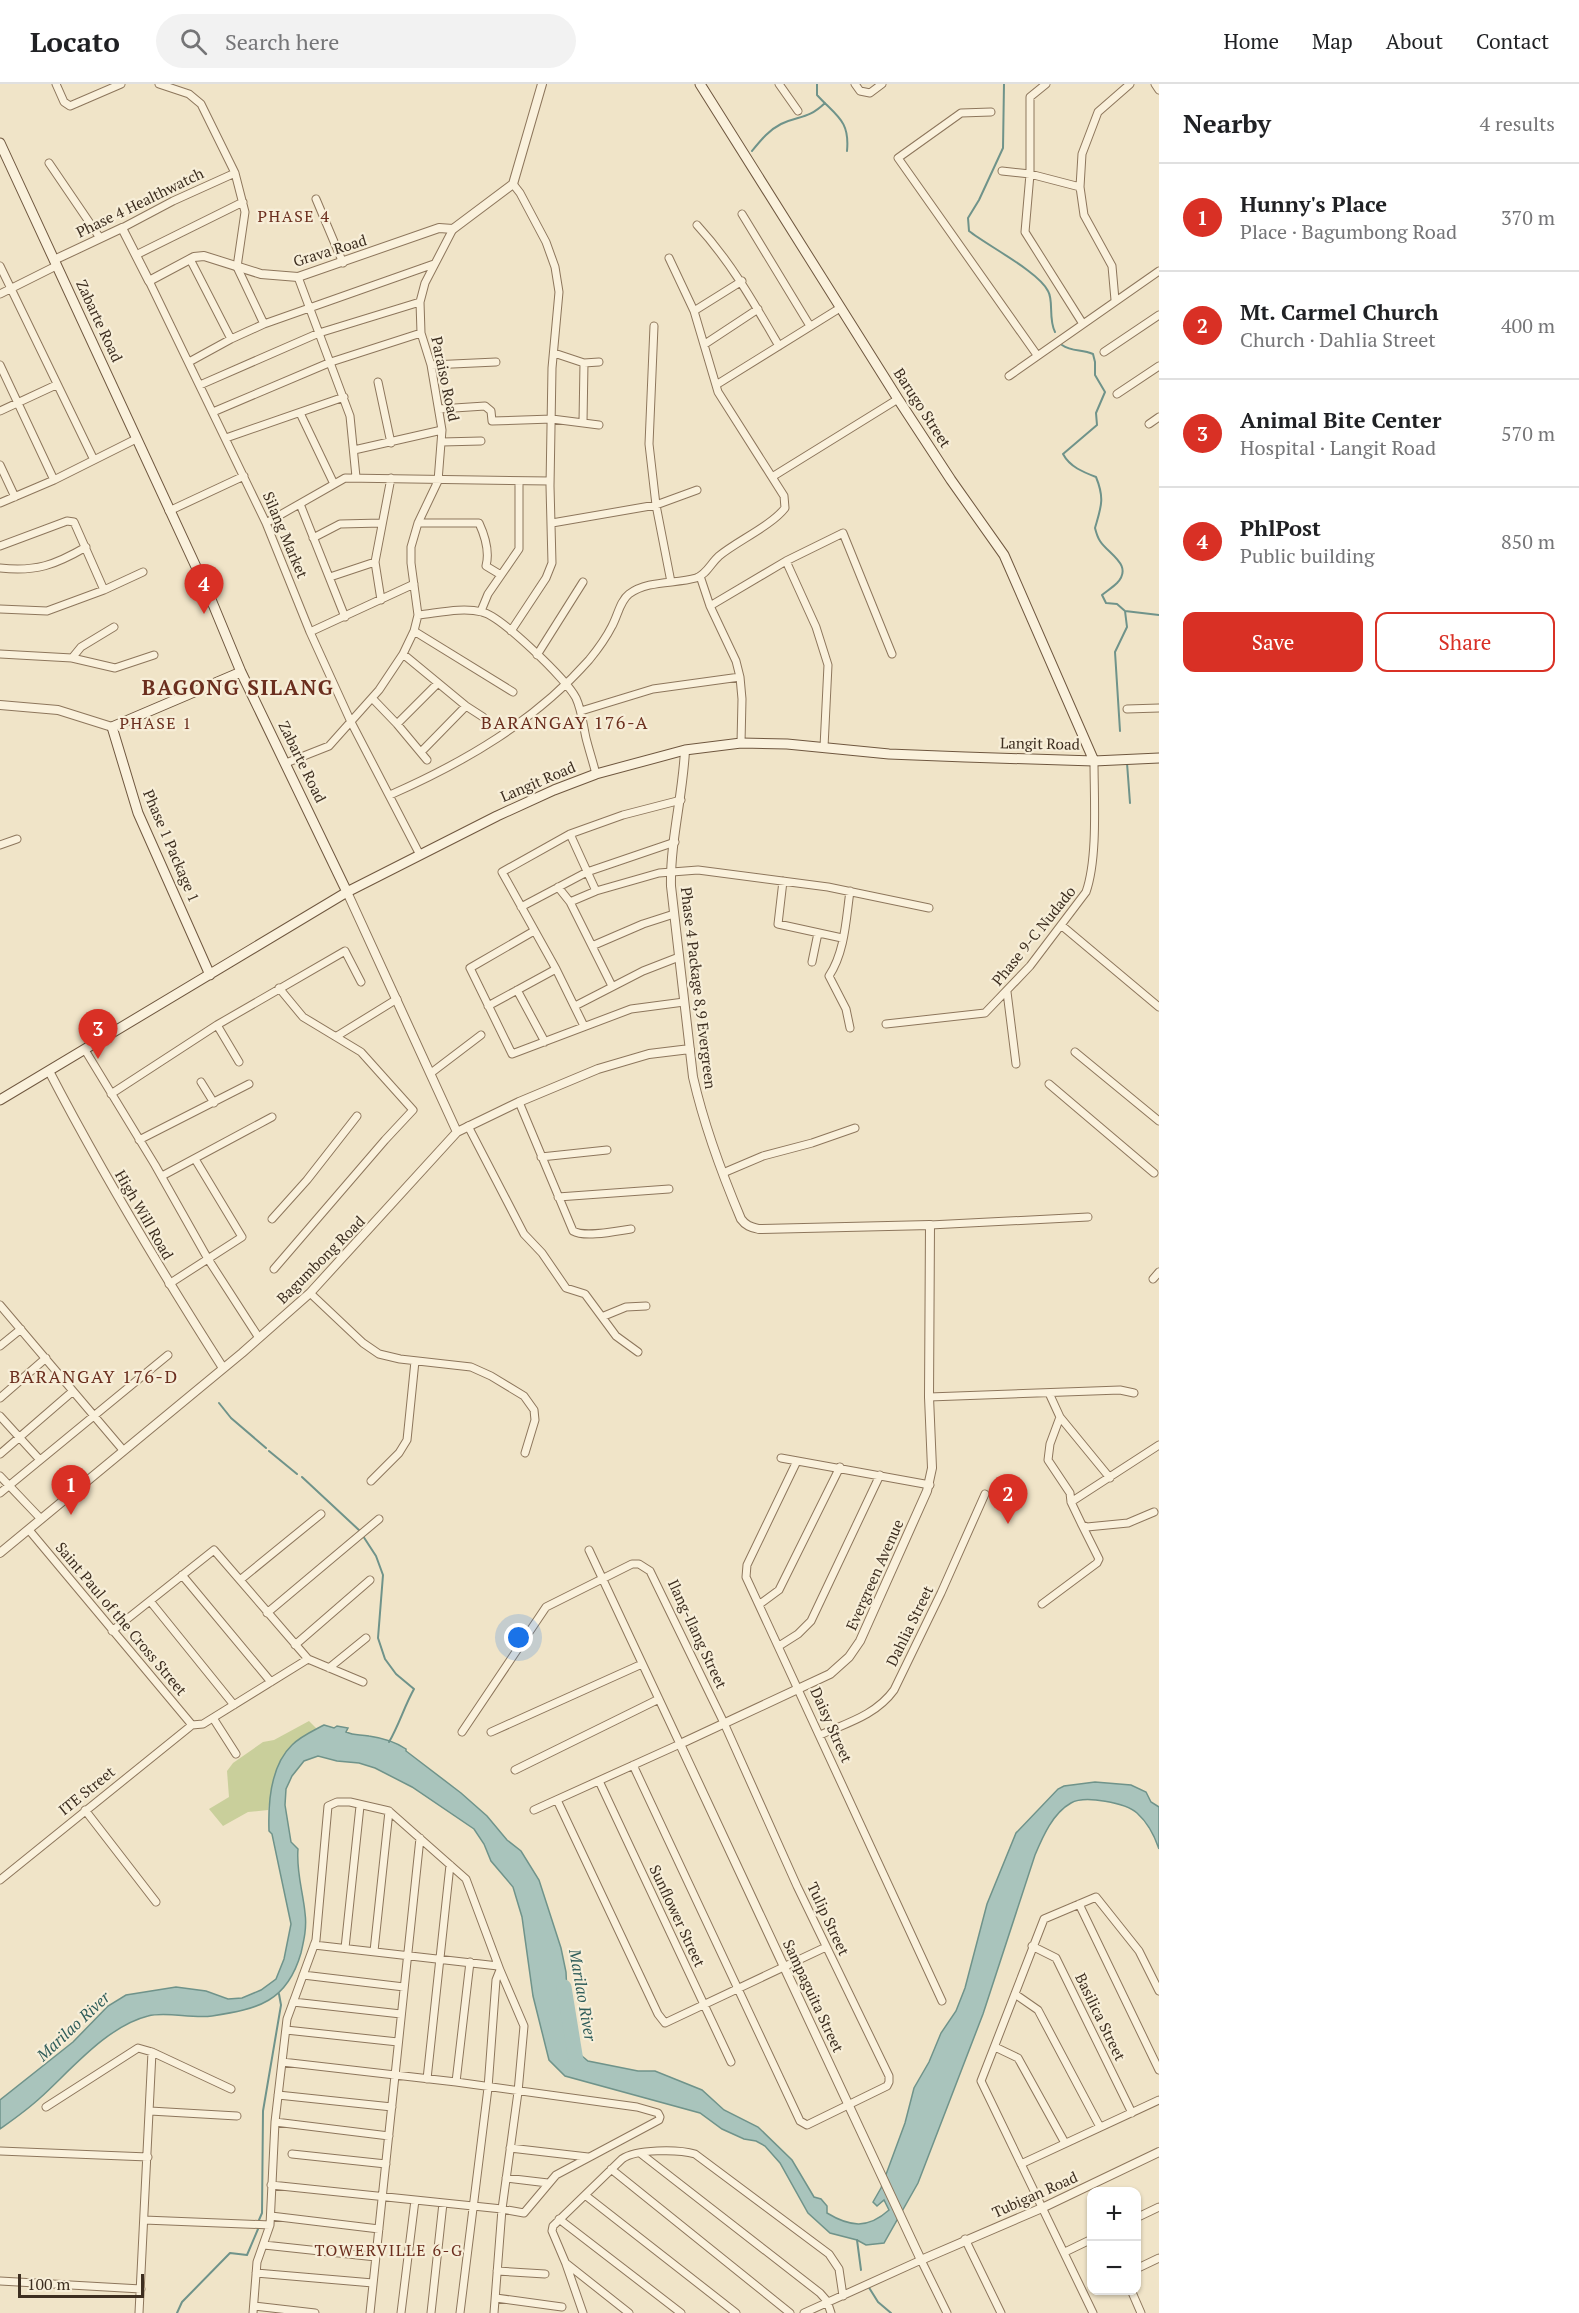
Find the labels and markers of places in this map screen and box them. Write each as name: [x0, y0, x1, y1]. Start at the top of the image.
pin: 4: [184, 564, 224, 614]
pin: 3: [78, 1010, 118, 1059]
pin: 1: [52, 1466, 90, 1515]
pin: 2: [988, 1474, 1028, 1524]

